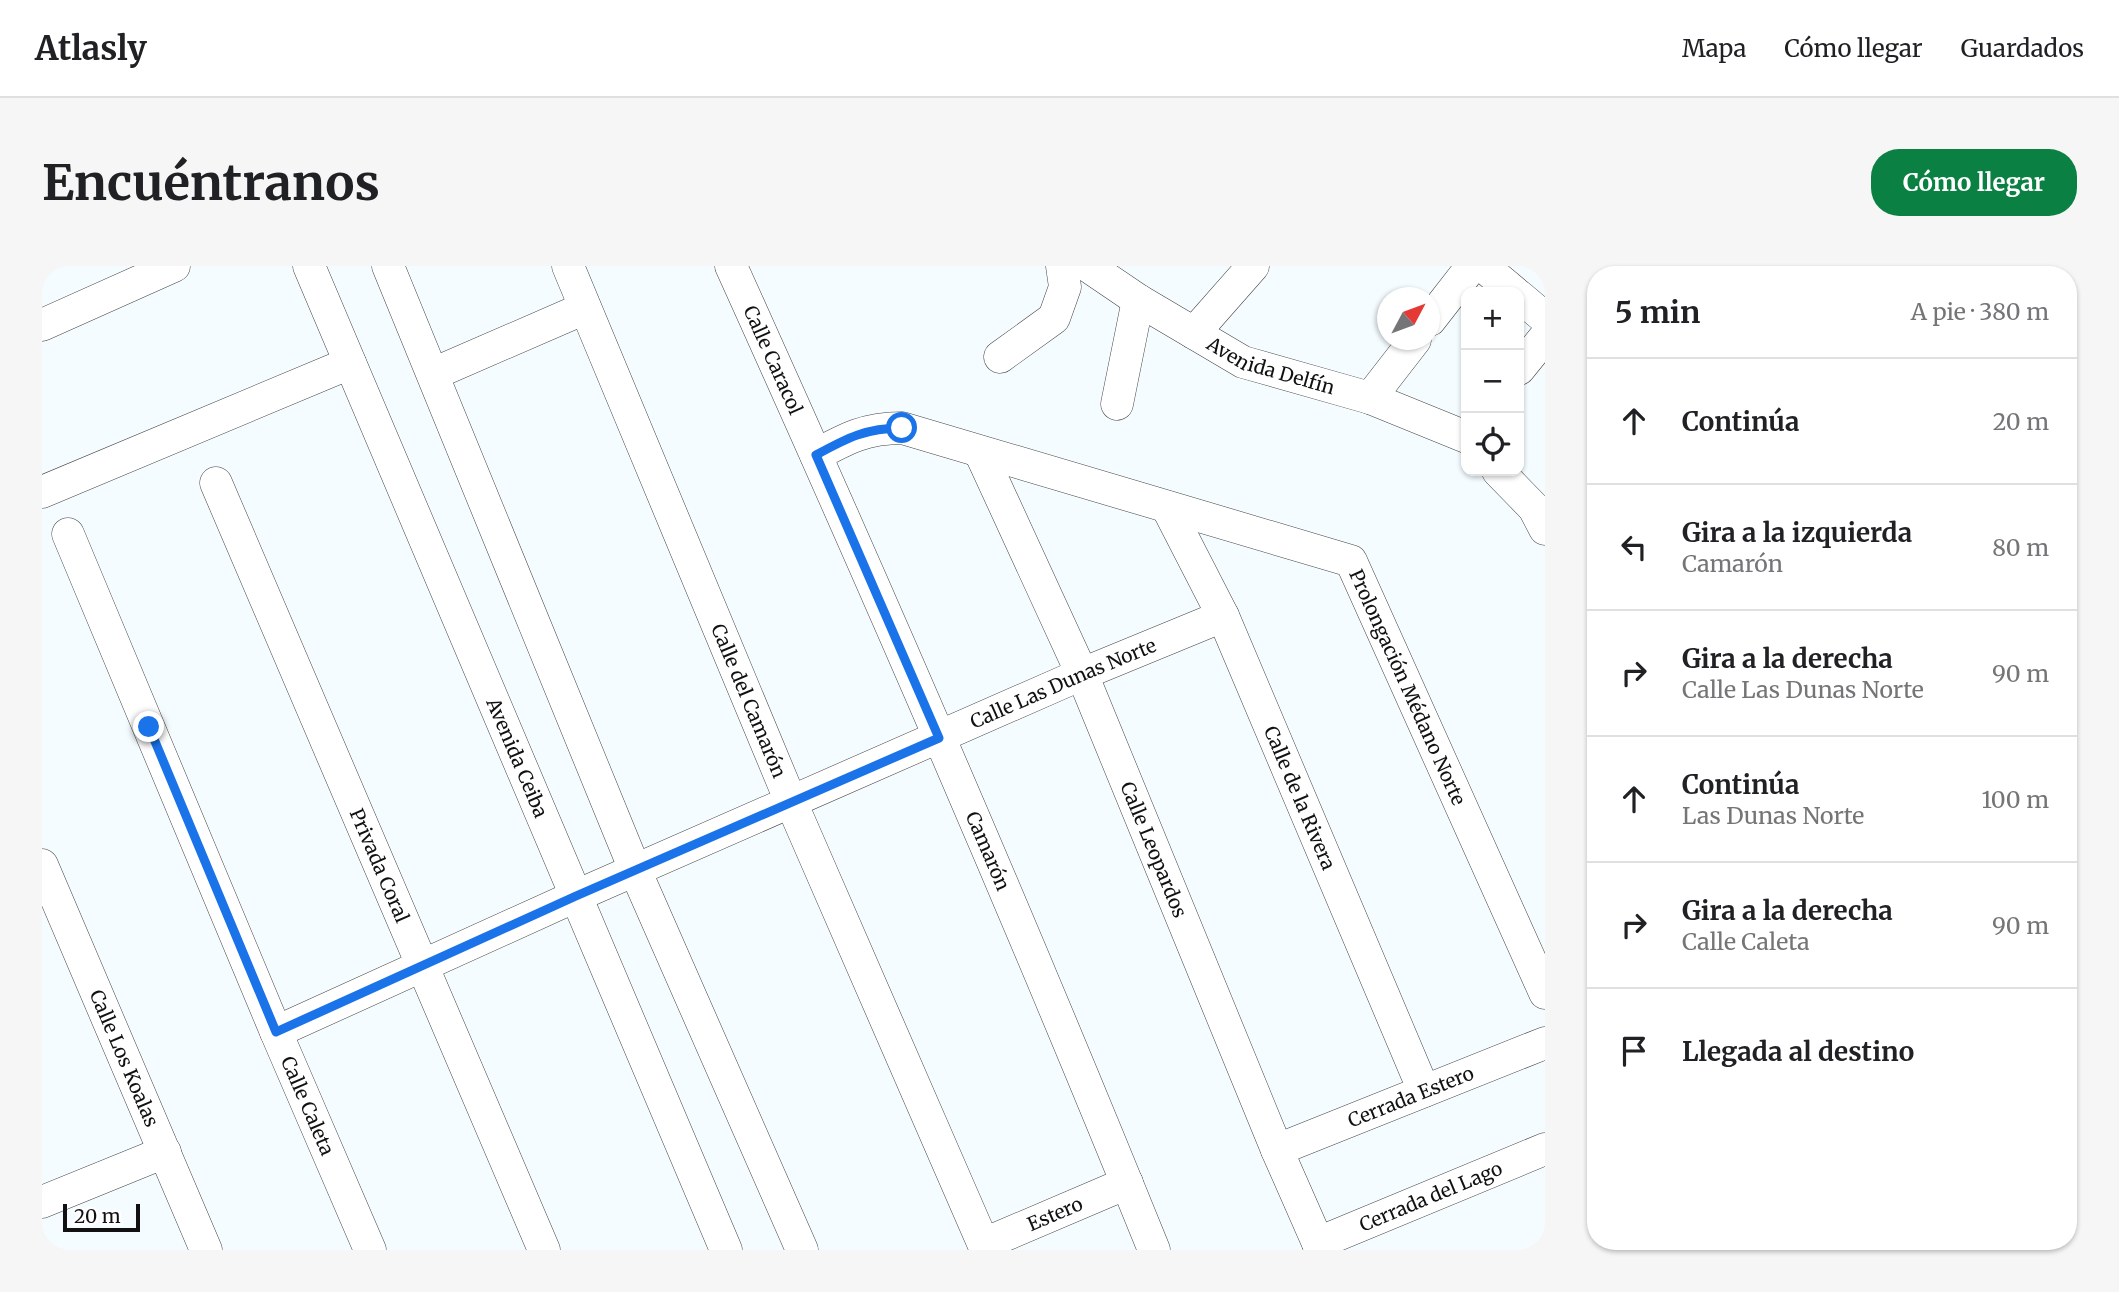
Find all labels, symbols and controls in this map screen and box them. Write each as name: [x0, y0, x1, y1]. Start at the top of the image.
text: Atlasly: [35, 28, 147, 69]
text: Mapa: [1682, 33, 1746, 64]
text: Cómo llegar: [1784, 33, 1923, 64]
text: Guardados: [1961, 33, 2084, 64]
button: Cómo llegar: [1871, 149, 2077, 216]
text: Encuéntranos: [42, 152, 380, 213]
north arrow: [1377, 287, 1440, 350]
map controls: [1461, 287, 1524, 476]
button: +: [1461, 287, 1524, 350]
text: 5 min: [1615, 293, 1700, 331]
text: A pie · 380 m: [1911, 297, 2049, 326]
street label: Calle Caracol: [738, 302, 808, 418]
street label: Avenida Delfín: [1202, 331, 1338, 400]
button: −: [1461, 350, 1524, 413]
icon: ahead: [1615, 402, 1653, 440]
text: Continúa: [1682, 405, 1800, 438]
text: 20 m: [1993, 407, 2049, 436]
route start: [886, 412, 917, 443]
button: locate: [1461, 413, 1524, 476]
text: Gira a la izquierda: [1682, 516, 1912, 549]
icon: left: [1615, 528, 1653, 566]
text: 80 m: [1992, 533, 2049, 562]
text: Camarón: [1682, 549, 1783, 578]
street label: Prolongación Médano Norte: [1344, 565, 1471, 809]
street label: Calle del Camarón: [706, 620, 792, 782]
street label: Calle Las Dunas Norte: [966, 633, 1160, 734]
text: Gira a la derecha: [1682, 642, 1893, 675]
icon: right: [1615, 654, 1653, 692]
text: 90 m: [1992, 659, 2049, 688]
text: Calle Las Dunas Norte: [1682, 675, 1924, 704]
street label: Avenida Ceiba: [481, 693, 553, 821]
route end: [133, 711, 164, 742]
street label: Calle de la Rivera: [1259, 722, 1341, 873]
text: Continúa: [1682, 768, 1800, 801]
street label: Calle Leopardos: [1115, 778, 1192, 921]
icon: ahead: [1615, 780, 1653, 818]
text: 100 m: [1981, 785, 2049, 814]
text: Las Dunas Norte: [1682, 801, 1864, 830]
street label: Privada Coral: [345, 805, 415, 926]
street label: Camarón: [961, 808, 1016, 894]
text: Gira a la derecha: [1682, 894, 1893, 927]
icon: right: [1615, 906, 1653, 944]
text: 90 m: [1992, 911, 2049, 940]
text: Calle Caleta: [1682, 927, 1810, 956]
street label: Calle Los Koalas: [85, 986, 164, 1130]
icon: arrive: [1615, 1032, 1653, 1070]
text: Llegada al destino: [1682, 1035, 1914, 1068]
street label: Calle Caleta: [276, 1053, 340, 1159]
street label: Cerrada Estero: [1344, 1061, 1477, 1132]
street label: Cerrada del Lago: [1356, 1156, 1506, 1237]
street label: Estero: [1024, 1191, 1086, 1236]
scale bar: [63, 1201, 140, 1233]
text: 20 m: [74, 1204, 121, 1228]

